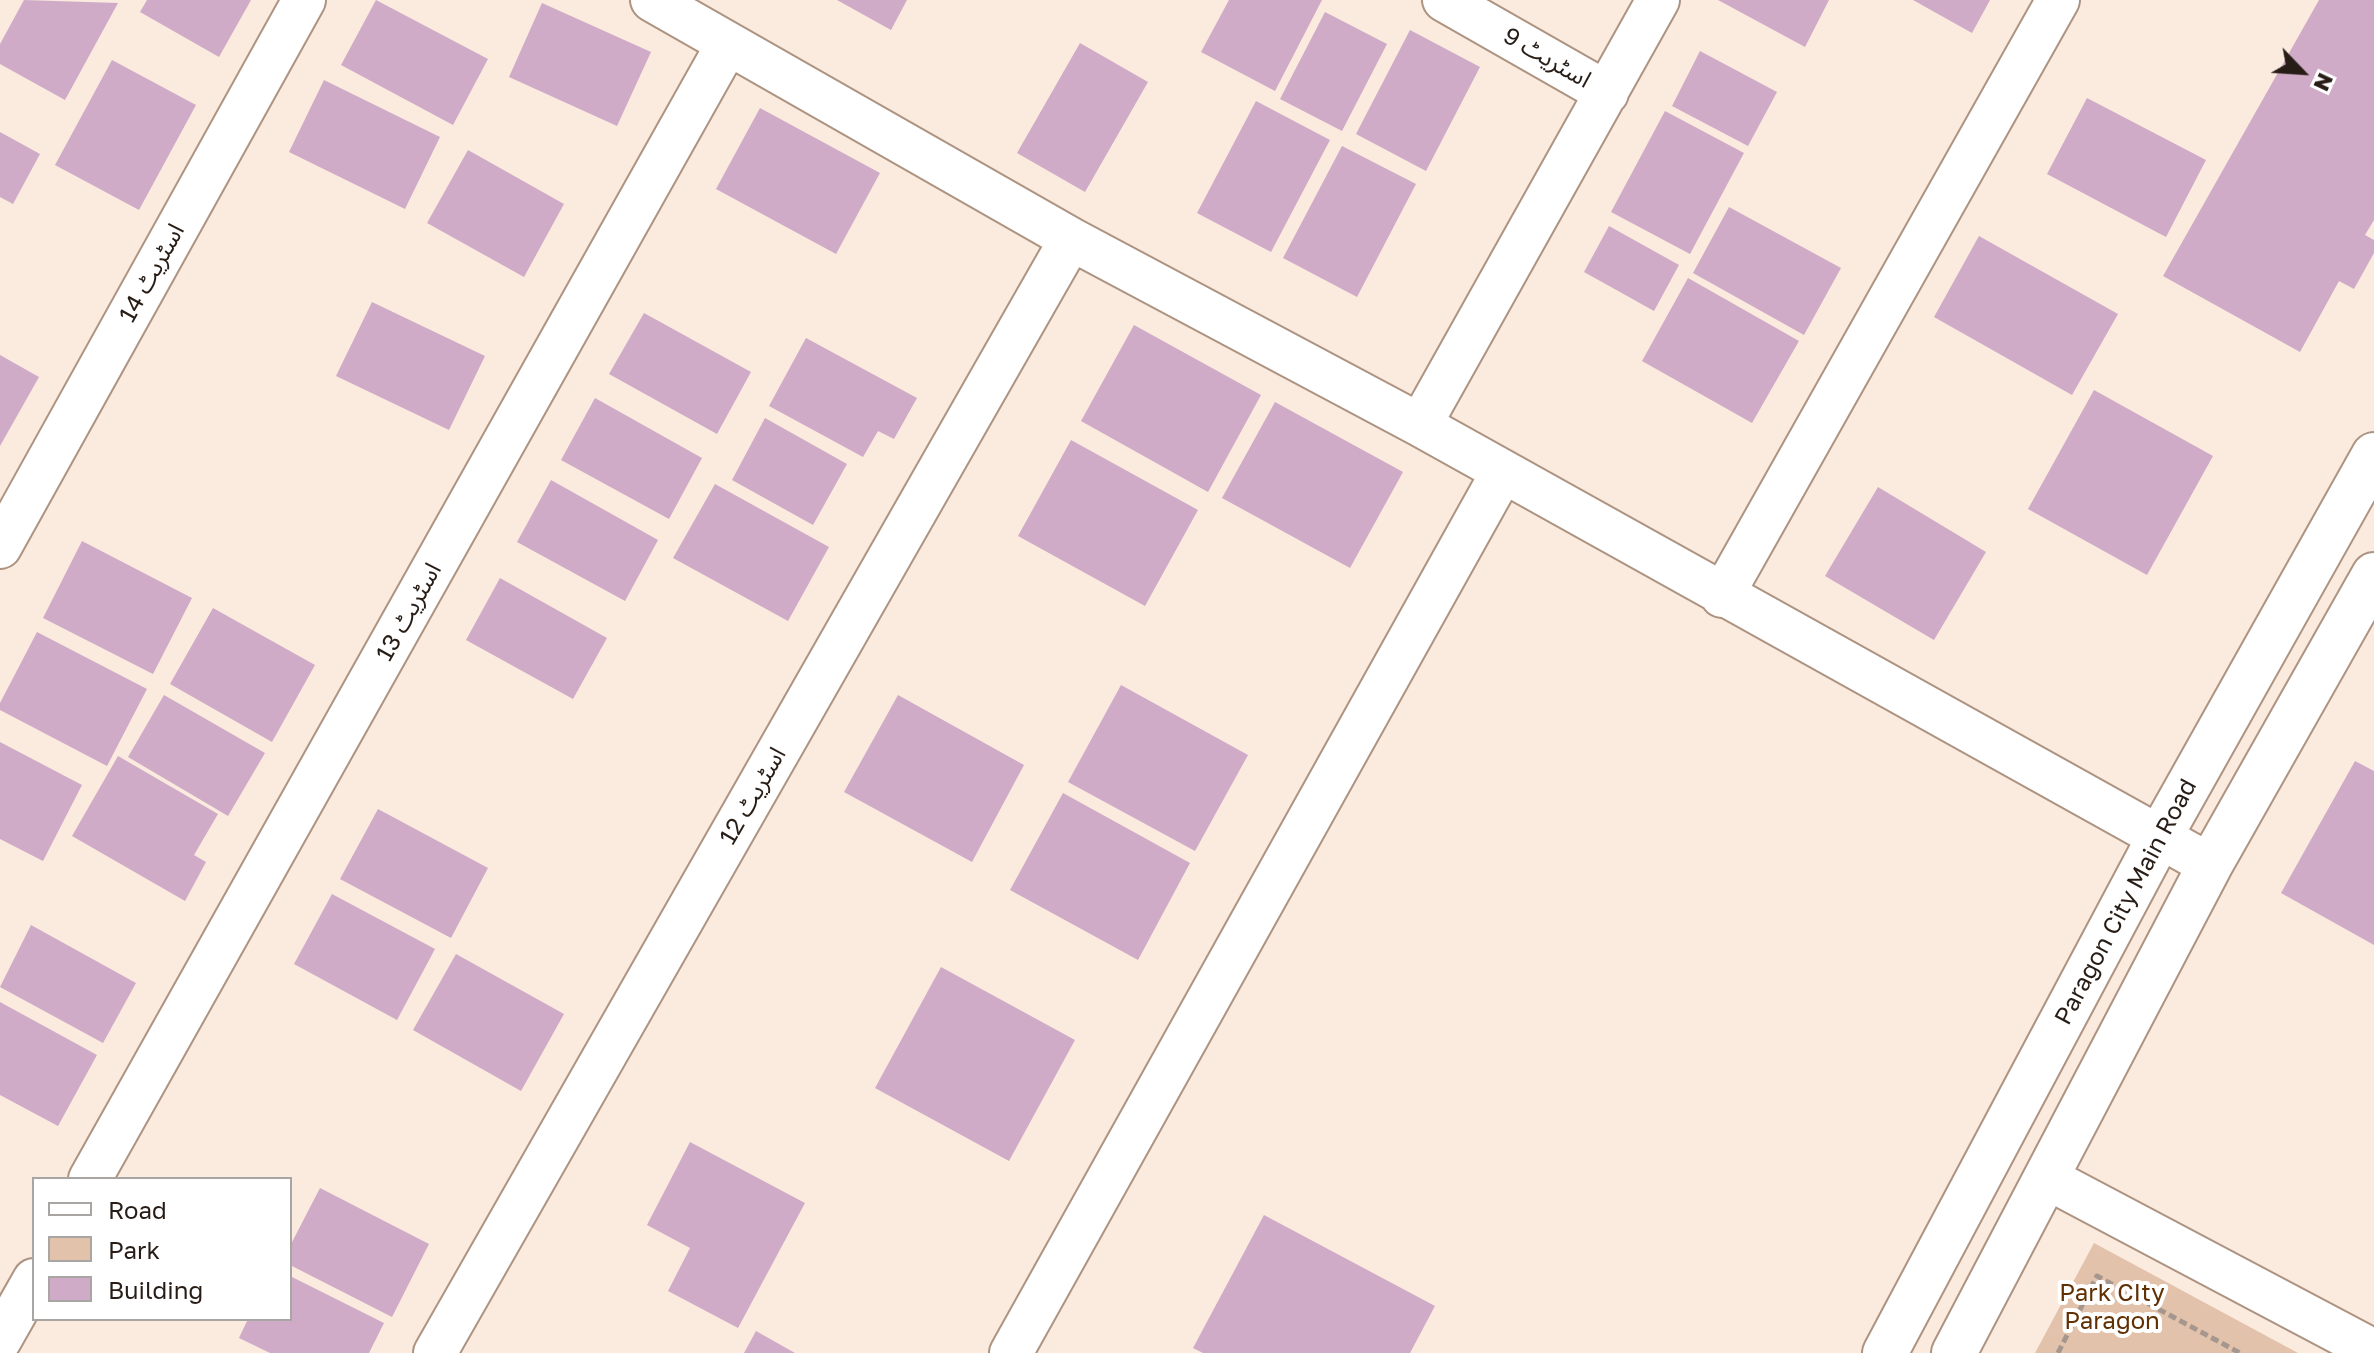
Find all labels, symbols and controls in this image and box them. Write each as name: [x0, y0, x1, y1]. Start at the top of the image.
street label: اسٹریٹ 9: [1498, 21, 1596, 95]
north arrow: [2262, 32, 2342, 112]
text: N: [2308, 69, 2340, 96]
street label: اسٹریٹ 14: [113, 219, 191, 327]
street label: اسٹریٹ 13: [370, 558, 448, 666]
street label: اسٹریٹ 12: [714, 742, 792, 850]
street label: Paragon City Main Road: [2049, 774, 2203, 1030]
legend: [32, 1177, 292, 1321]
text: Road: [108, 1195, 167, 1224]
text: Park: [108, 1235, 160, 1264]
text: Building: [108, 1275, 203, 1304]
park label: Park CIty Paragon: [2059, 1279, 2165, 1335]

